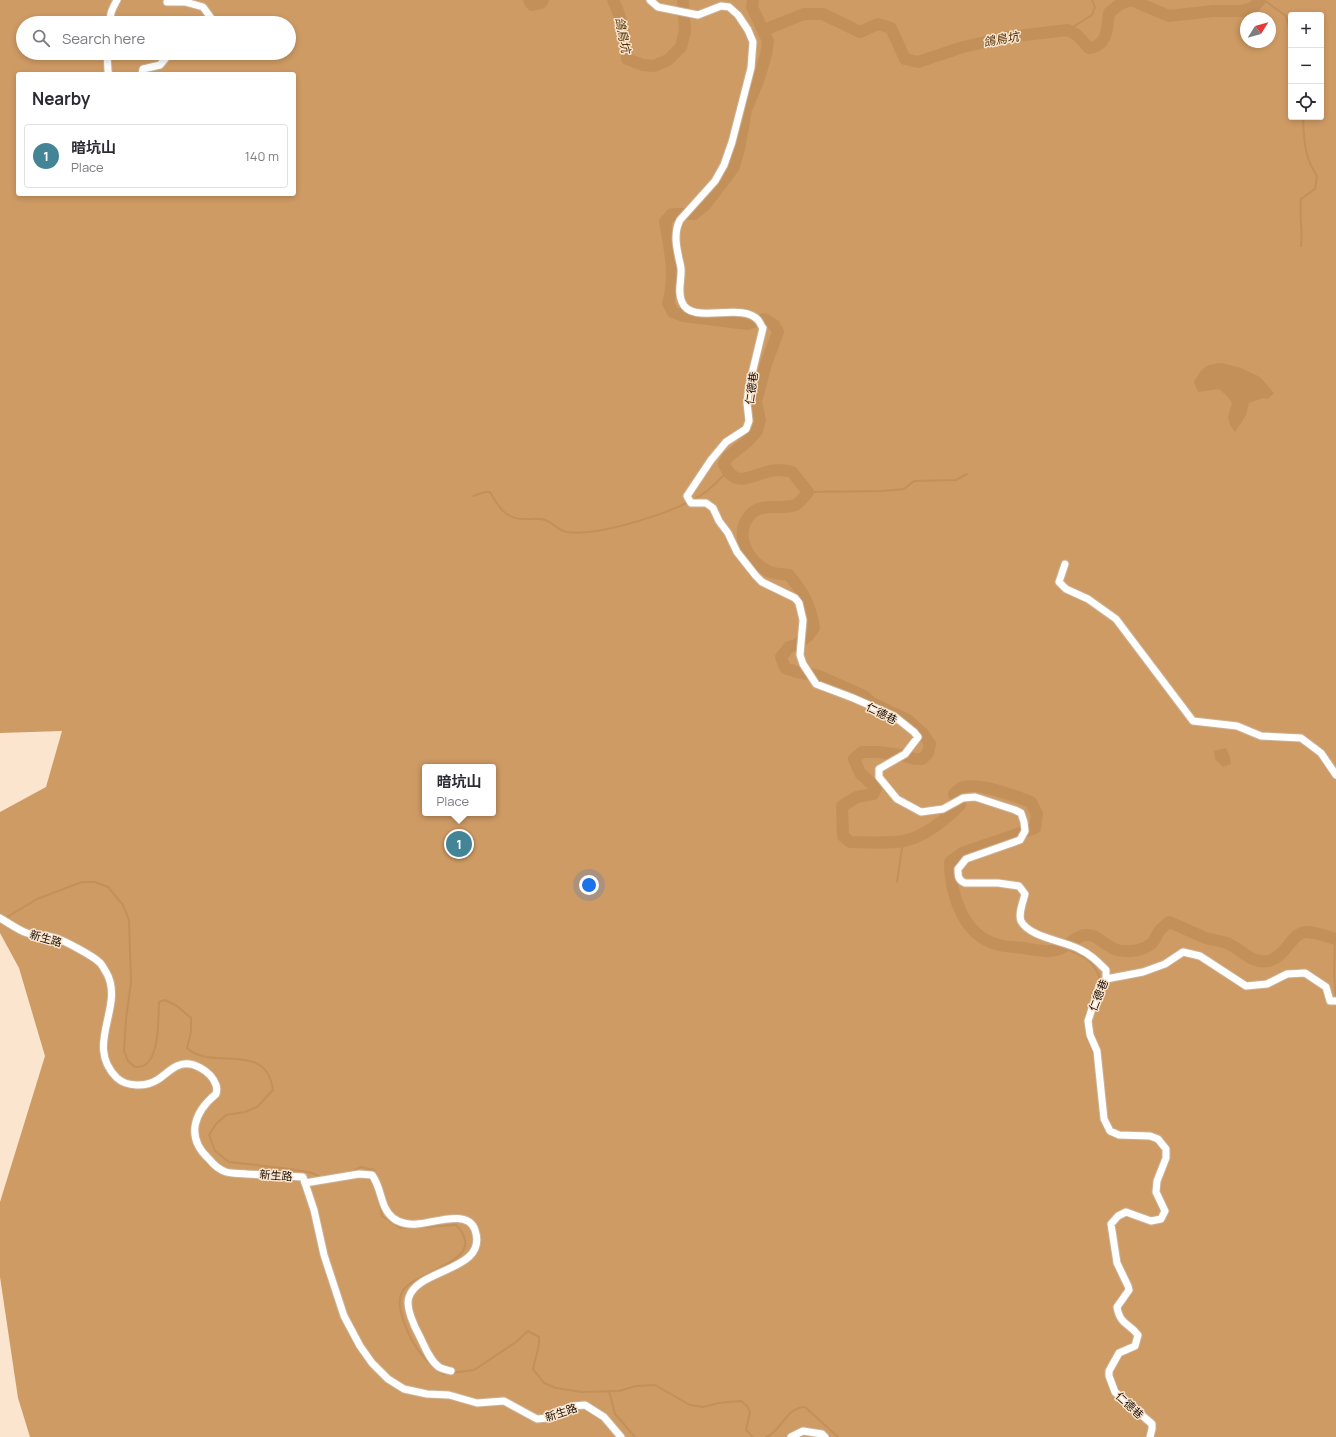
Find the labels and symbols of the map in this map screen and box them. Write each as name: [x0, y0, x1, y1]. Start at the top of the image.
north arrow: [1240, 12, 1276, 48]
water label: 鴿鳥坑: [611, 16, 635, 56]
water label: 鴿鳥坑: [982, 27, 1022, 50]
street label: 仁德巷: [741, 371, 761, 405]
street label: 仁德巷: [864, 699, 900, 727]
pin: 1: [446, 829, 472, 859]
your location: [579, 875, 599, 895]
street label: 新生路: [28, 926, 64, 950]
street label: 仁德巷: [1085, 977, 1111, 1013]
street label: 新生路: [259, 1166, 293, 1184]
street label: 仁德巷: [1113, 1388, 1147, 1422]
street label: 新生路: [543, 1400, 579, 1424]

